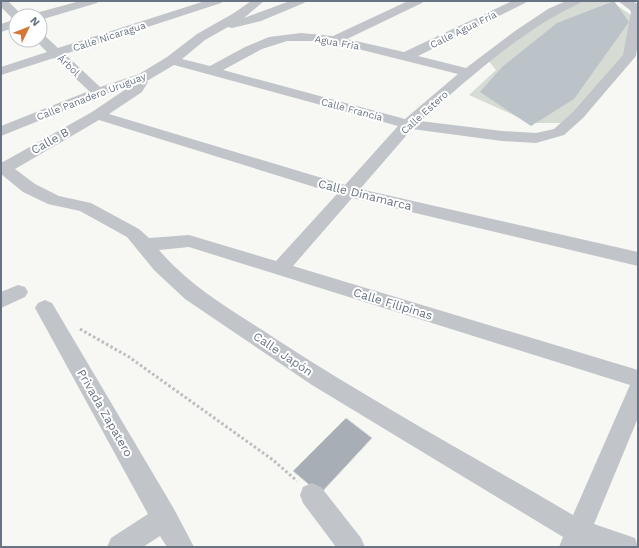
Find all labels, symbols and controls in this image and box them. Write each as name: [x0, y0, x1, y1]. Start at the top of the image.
north arrow: [8, 8, 48, 48]
street label: Calle Agua Fría: [428, 8, 498, 50]
text: N: [27, 14, 42, 29]
street label: Calle Nicaragua: [71, 19, 147, 53]
street label: Agua Fria: [314, 33, 360, 52]
street label: Árbol: [55, 52, 82, 78]
street label: Calle Panadero Uruguay: [35, 70, 148, 122]
street label: Calle Estero: [399, 88, 450, 136]
street label: Calle Francia: [320, 96, 384, 123]
street label: Calle B: [29, 125, 72, 157]
street label: Calle Dinamarca: [317, 177, 413, 213]
street label: Calle Filipinas: [352, 285, 434, 323]
street label: Calle Japón: [251, 329, 315, 379]
street label: Privada Zapatero: [74, 367, 136, 459]

